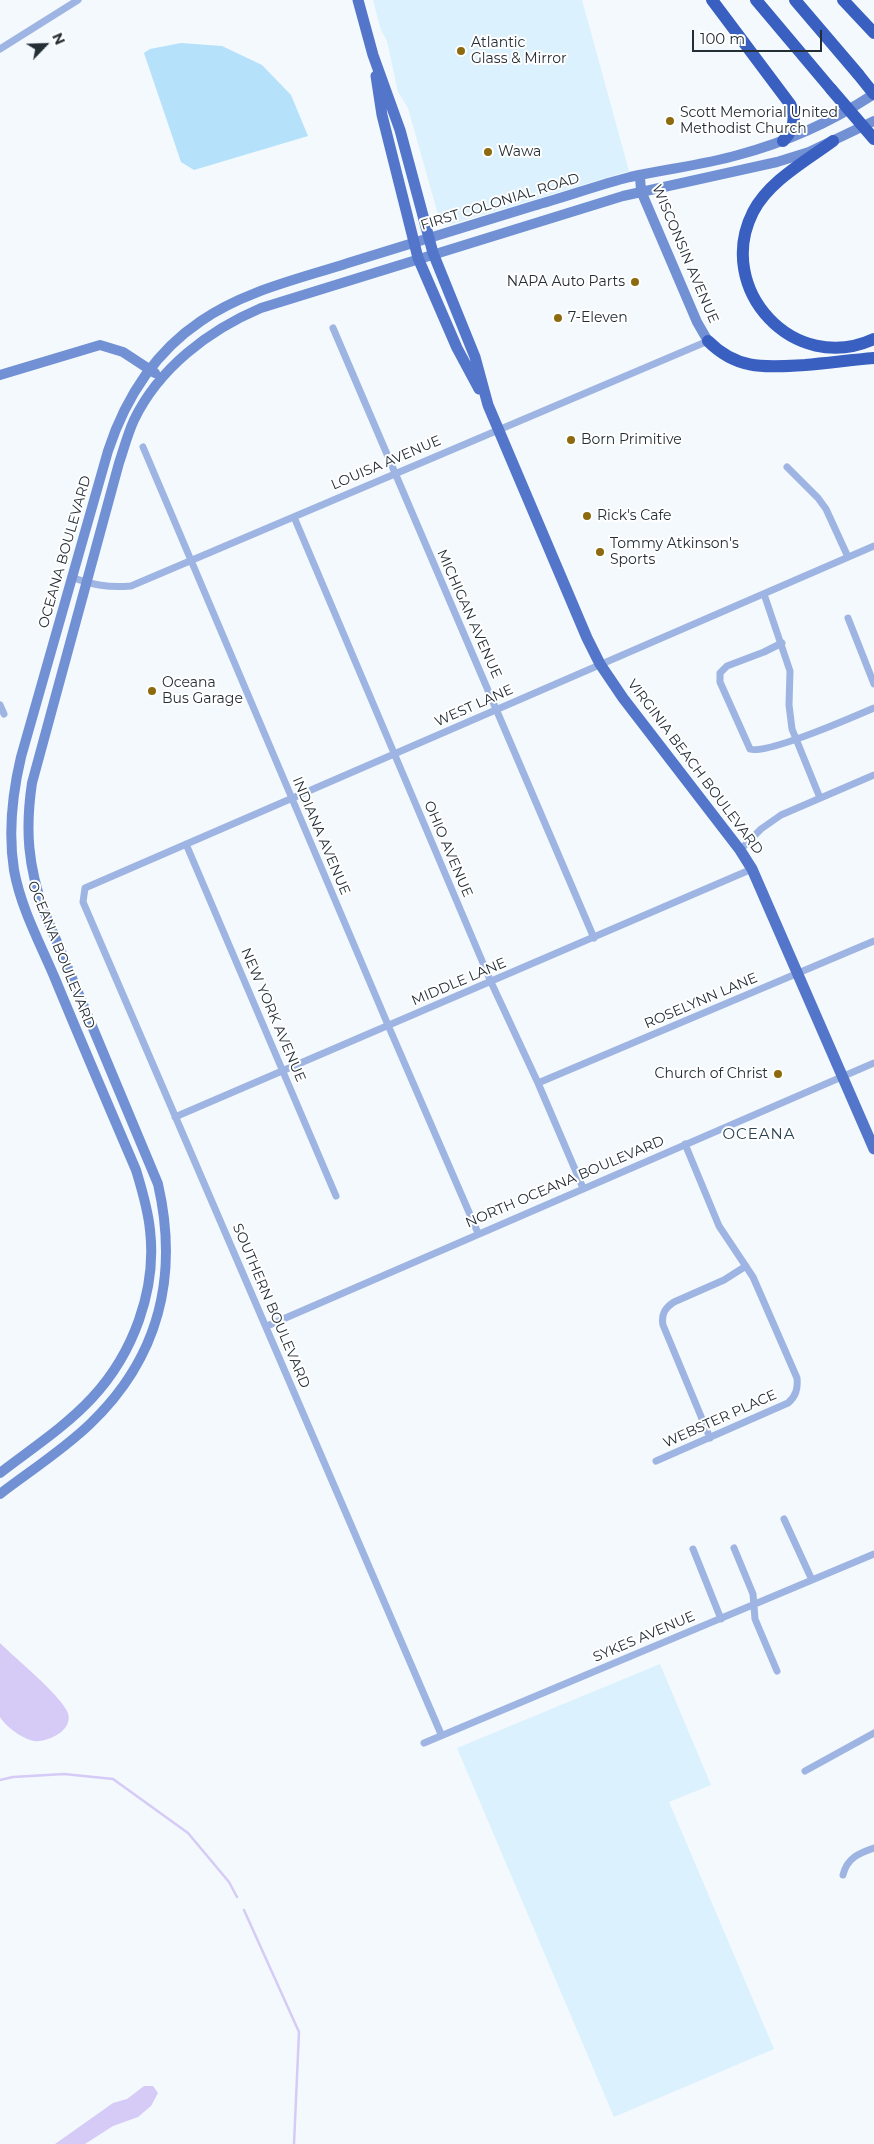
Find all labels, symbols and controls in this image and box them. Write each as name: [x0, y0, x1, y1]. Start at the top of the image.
north arrow: [20, 20, 70, 70]
scale bar: [694, 20, 824, 52]
text: 100 m: [700, 29, 745, 48]
text: N: [48, 30, 69, 48]
place label: Atlantic Glass & Mirror: [471, 35, 567, 68]
marker: Atlantic Glass & Mirror: [455, 45, 467, 57]
place label: Scott Memorial United Methodist Church: [680, 105, 838, 138]
marker: Scott Memorial United Methodist Church: [664, 115, 676, 127]
place label: Wawa: [498, 144, 541, 160]
marker: Wawa: [482, 146, 494, 158]
street label: FIRST COLONIAL ROAD: [419, 170, 581, 234]
street label: WISCONSIN AVENUE: [648, 182, 722, 326]
place label: NAPA Auto Parts: [507, 274, 625, 290]
marker: NAPA Auto Parts: [629, 276, 641, 288]
place label: 7-Eleven: [568, 310, 628, 326]
marker: 7-Eleven: [552, 312, 564, 324]
street label: LOUISA AVENUE: [329, 432, 443, 494]
place label: Born Primitive: [581, 432, 682, 448]
marker: Born Primitive: [565, 434, 577, 446]
street label: OCEANA BOULEVARD: [35, 474, 95, 630]
place label: Rick's Cafe: [597, 508, 672, 524]
marker: Rick's Cafe: [581, 510, 593, 522]
place label: Tommy Atkinson's Sports: [610, 536, 739, 568]
marker: Tommy Atkinson's Sports: [594, 546, 606, 558]
street label: MICHIGAN AVENUE: [433, 547, 505, 681]
place label: Oceana Bus Garage: [162, 675, 243, 708]
street label: VIRGINIA BEACH BOULEVARD: [624, 676, 766, 858]
street label: WEST LANE: [432, 681, 516, 731]
marker: Oceana Bus Garage: [146, 685, 158, 697]
street label: INDIANA AVENUE: [288, 774, 354, 898]
street label: OHIO AVENUE: [420, 798, 476, 900]
street label: OCEANA BOULEVARD: [24, 879, 98, 1031]
street label: NEW YORK AVENUE: [237, 945, 309, 1085]
street label: MIDDLE LANE: [409, 955, 509, 1009]
street label: ROSELYNN LANE: [642, 970, 760, 1032]
place label: Church of Christ: [654, 1066, 768, 1082]
marker: Church of Christ: [772, 1068, 784, 1080]
district label: OCEANA: [722, 1126, 796, 1144]
street label: NORTH OCEANA BOULEVARD: [463, 1132, 667, 1232]
street label: SOUTHERN BOULEVARD: [229, 1221, 313, 1391]
street label: WEBSTER PLACE: [661, 1386, 779, 1452]
street label: SYKES AVENUE: [591, 1608, 697, 1666]

